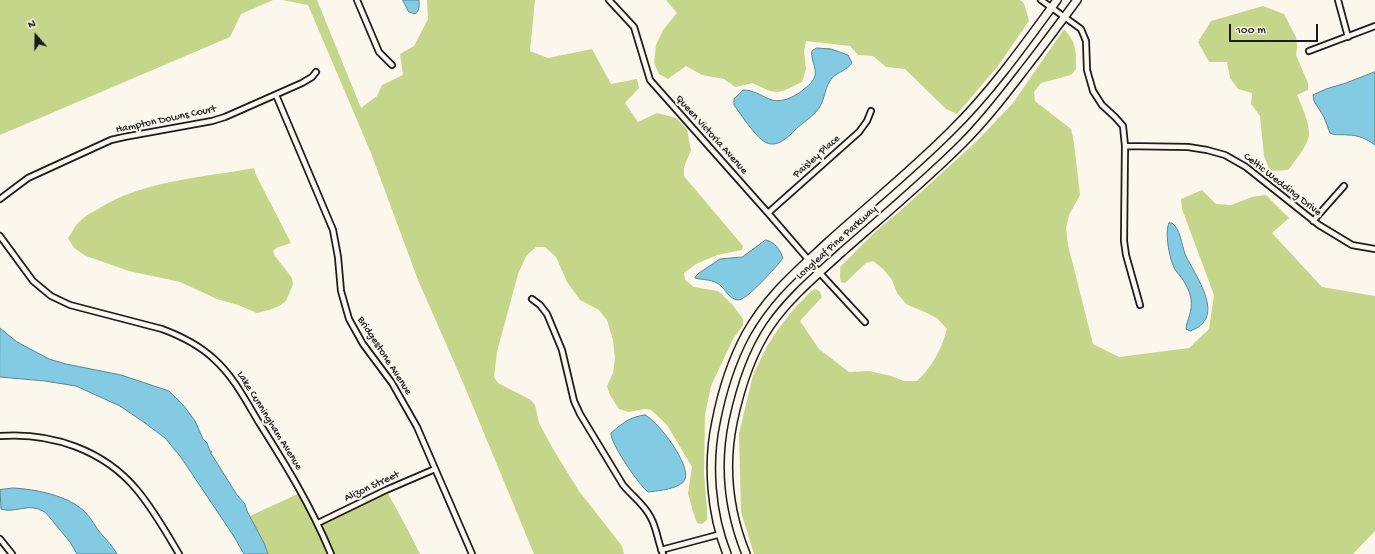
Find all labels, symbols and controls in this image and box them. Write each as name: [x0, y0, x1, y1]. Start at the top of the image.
north arrow: [16, 16, 56, 56]
scale bar: [1231, 16, 1320, 42]
text: N: [26, 18, 37, 32]
text: 100 m: [1236, 24, 1266, 38]
street label: Queen Victoria Avenue: [672, 93, 750, 177]
street label: Hampton Downs Court: [115, 103, 217, 137]
street label: Paisley Place: [791, 132, 843, 182]
street label: Celtic Wedding Drive: [1240, 150, 1324, 220]
street label: Longleaf Pine Parkway: [794, 203, 880, 283]
street label: Bridgestone Avenue: [354, 314, 414, 398]
street label: Lake Cunningham Avenue: [233, 369, 305, 473]
street label: Alizon Street: [342, 469, 402, 505]

